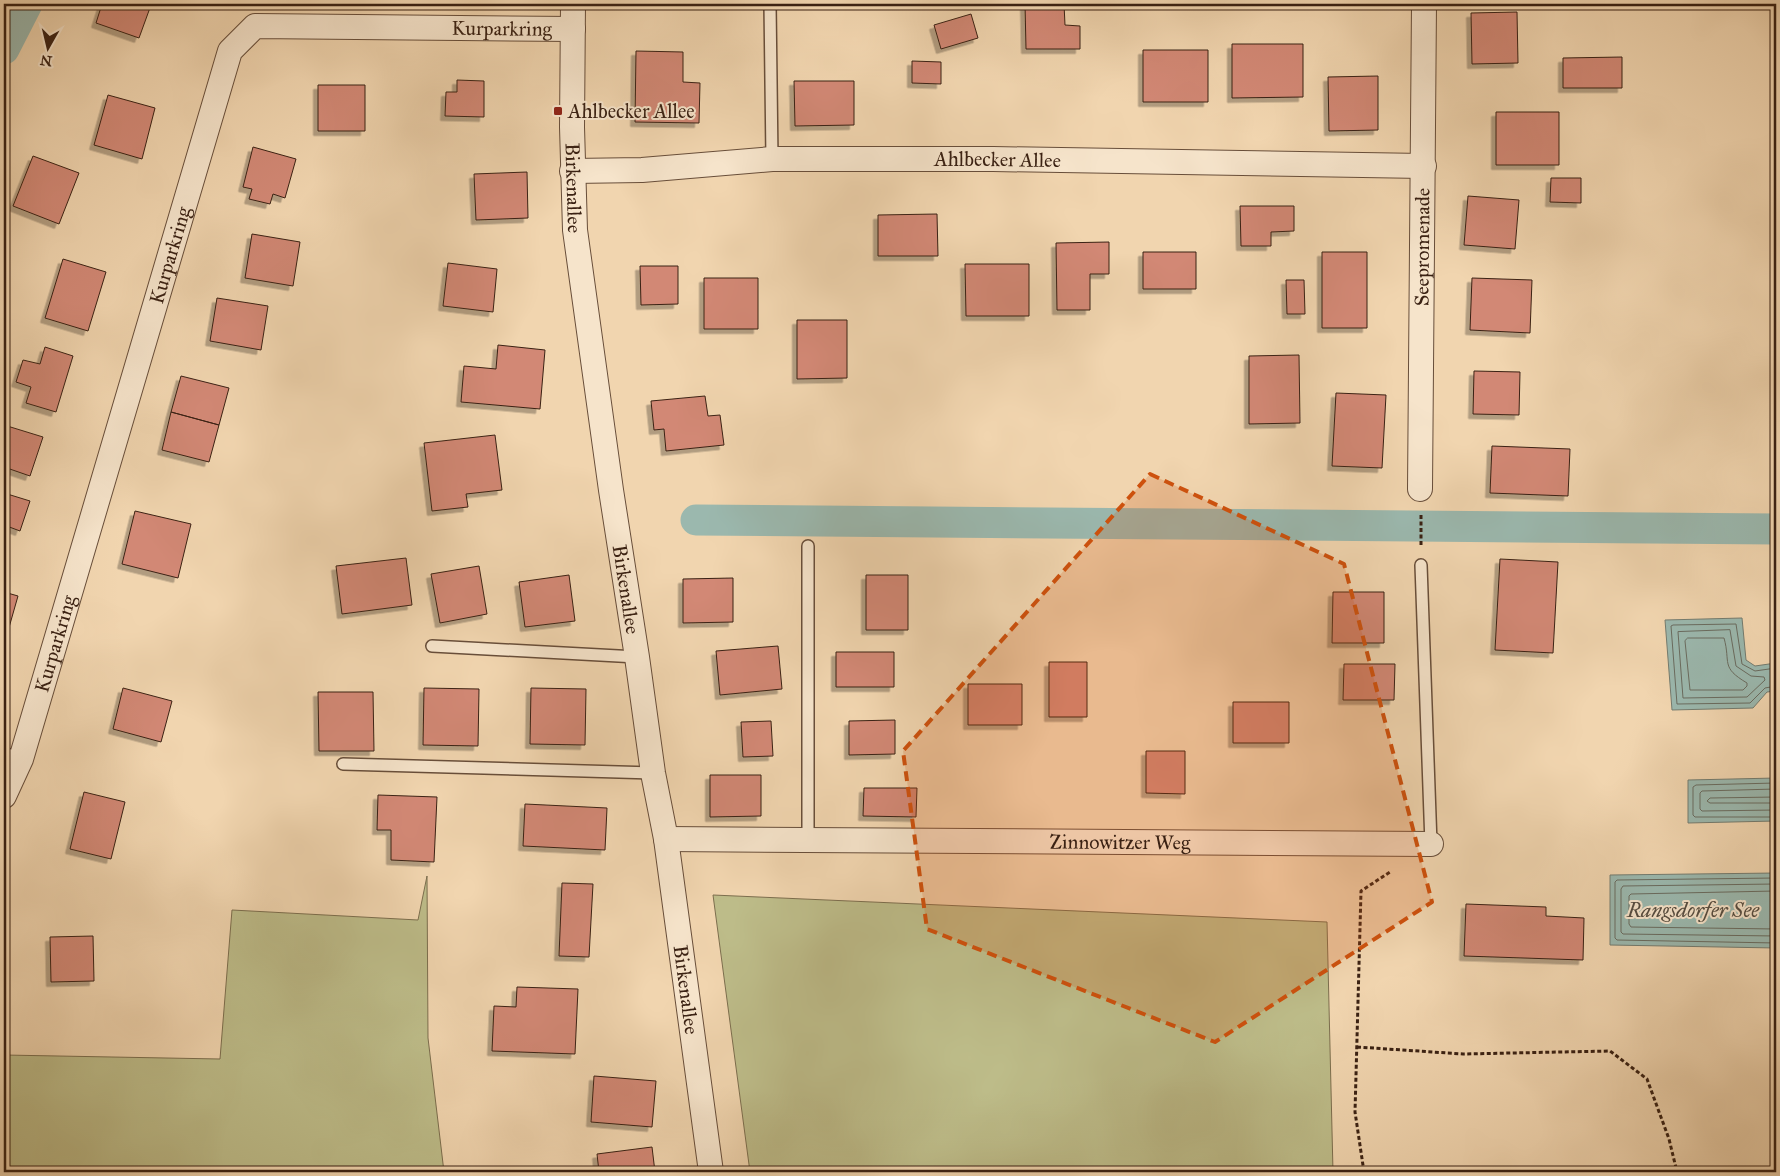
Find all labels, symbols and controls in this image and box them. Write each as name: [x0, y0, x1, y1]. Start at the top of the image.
street label: Kurparkring: [451, 16, 553, 42]
north arrow: [22, 22, 72, 72]
text: N: [39, 51, 53, 70]
place label: Ahlbecker Allee: [567, 99, 695, 123]
marker: Ahlbecker Allee: [552, 105, 564, 117]
street label: Birkenallee: [560, 143, 587, 233]
street label: Ahlbecker Allee: [933, 147, 1061, 172]
street label: Seepromenade: [1410, 188, 1434, 306]
street label: Kurparkring: [144, 203, 197, 307]
street label: Birkenallee: [608, 543, 645, 636]
street label: Kurparkring: [29, 592, 82, 695]
street label: Zinnowitzer Weg: [1050, 830, 1191, 855]
water label: Rangsdorfer See: [1626, 897, 1760, 923]
street label: Birkenallee: [668, 943, 704, 1036]

